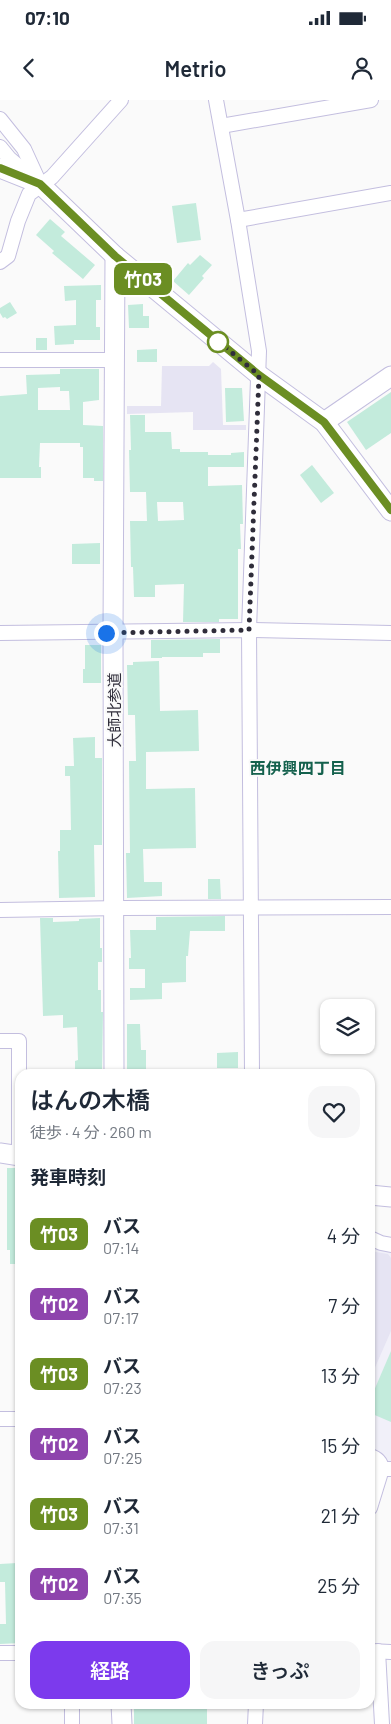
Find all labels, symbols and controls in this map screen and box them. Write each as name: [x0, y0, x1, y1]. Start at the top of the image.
text: 07:10: [25, 6, 70, 29]
icon: back: [15, 54, 43, 82]
icon: person: [348, 54, 376, 82]
text: Metrio: [165, 55, 226, 81]
line badge: 竹03: [114, 263, 172, 295]
text: 竹03: [124, 268, 162, 290]
unlabelled marker: [207, 331, 229, 353]
your location: [94, 621, 119, 646]
street label: 大師北参道: [105, 672, 123, 748]
district label: 西伊興四丁目: [250, 758, 346, 777]
map controls: [320, 999, 375, 1054]
button: layers: [320, 999, 375, 1054]
text: はんの木橋: [30, 1085, 150, 1114]
button: heart: [308, 1086, 360, 1138]
text: 徒歩 · 4 分 · 260 m: [30, 1122, 152, 1141]
text: 発車時刻: [30, 1165, 106, 1188]
text: バス: [103, 1214, 141, 1237]
text: 竹03: [40, 1223, 78, 1245]
text: 4 分: [327, 1224, 360, 1247]
text: 07:14: [103, 1238, 139, 1257]
text: バス: [103, 1284, 141, 1307]
text: 竹02: [40, 1293, 78, 1315]
text: 7 分: [328, 1294, 360, 1317]
text: 07:17: [103, 1308, 139, 1327]
text: バス: [103, 1354, 141, 1377]
text: 竹03: [40, 1363, 78, 1385]
text: 13 分: [321, 1364, 360, 1387]
text: 07:23: [103, 1378, 142, 1397]
text: バス: [103, 1424, 141, 1447]
text: 竹02: [40, 1433, 78, 1455]
text: 15 分: [321, 1434, 360, 1457]
text: 07:25: [103, 1448, 142, 1467]
text: バス: [103, 1494, 141, 1517]
text: 竹03: [40, 1503, 78, 1525]
text: 21 分: [321, 1504, 360, 1527]
text: 07:31: [103, 1518, 139, 1537]
text: バス: [103, 1564, 141, 1587]
text: 竹02: [40, 1573, 78, 1595]
text: 25 分: [317, 1574, 360, 1597]
text: 07:35: [103, 1588, 142, 1607]
button: 経路: [30, 1641, 190, 1699]
button: きっぷ: [200, 1641, 360, 1699]

